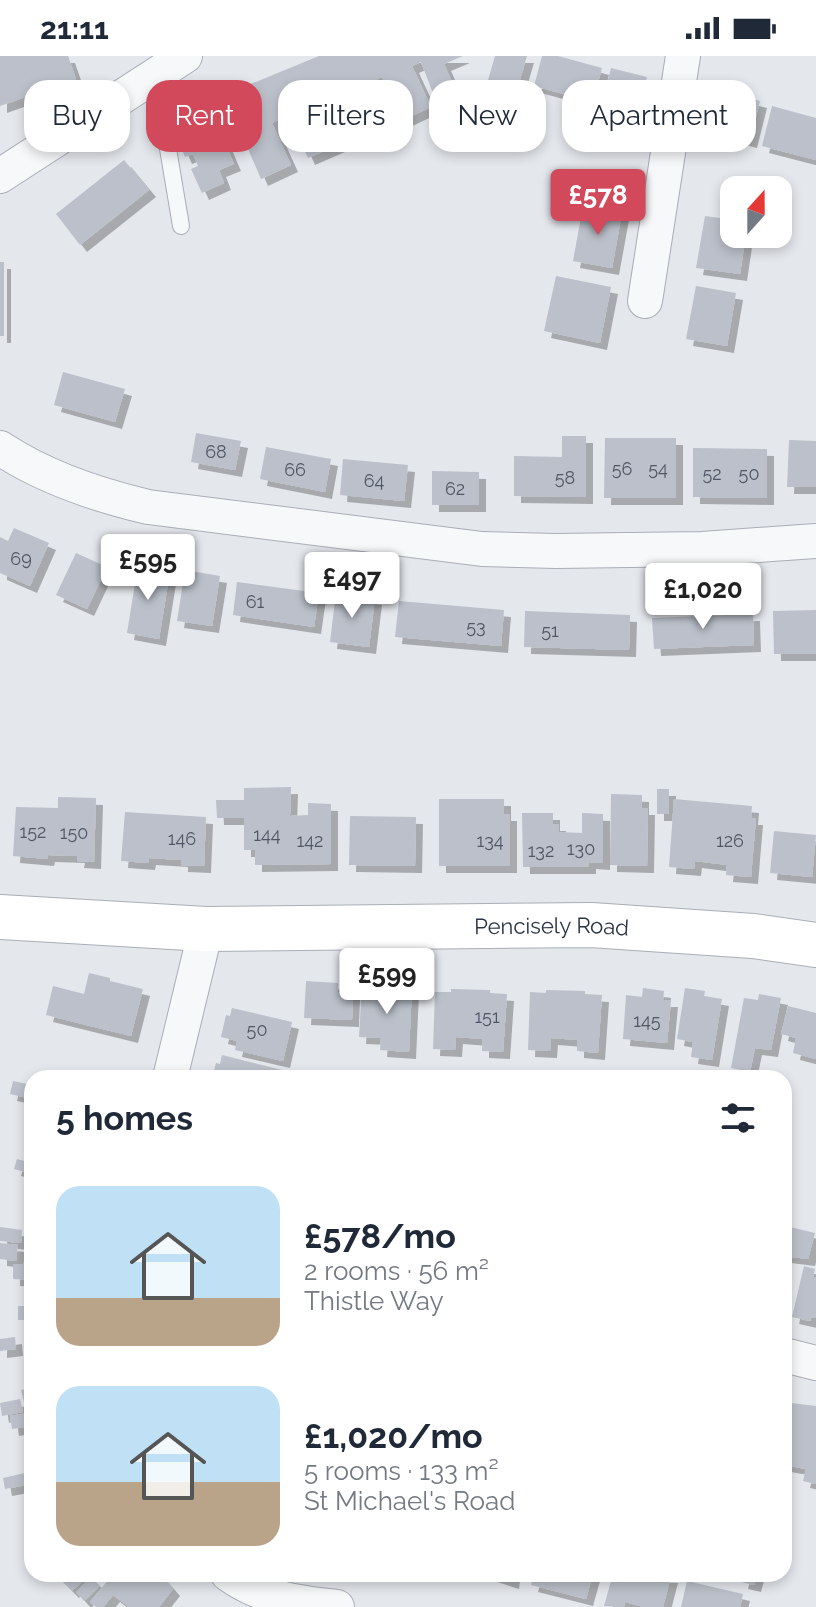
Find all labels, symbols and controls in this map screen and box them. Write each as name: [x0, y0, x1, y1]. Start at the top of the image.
text: 21:11: [40, 11, 109, 46]
chip: Buy: [24, 80, 130, 152]
chip: Rent: [146, 80, 262, 152]
chip: Filters: [278, 80, 413, 152]
chip: New: [429, 80, 546, 152]
chip: Apartment: [562, 80, 756, 152]
pin: £578: [551, 169, 645, 237]
north arrow: [720, 176, 792, 248]
map controls: [720, 176, 792, 248]
text: £578: [569, 180, 627, 210]
house number: 68: [205, 441, 227, 462]
house number: 56: [612, 458, 632, 479]
house number: 54: [648, 458, 668, 479]
house number: 66: [284, 459, 306, 480]
house number: 52: [702, 463, 722, 484]
house number: 50: [739, 463, 759, 484]
house number: 58: [555, 467, 575, 488]
house number: 64: [364, 470, 385, 491]
house number: 62: [445, 478, 465, 499]
pin: £595: [101, 534, 195, 602]
text: £595: [119, 545, 177, 575]
house number: 69: [10, 548, 32, 569]
pin: £497: [305, 552, 399, 620]
text: £497: [323, 563, 381, 593]
pin: £1,020: [638, 563, 768, 631]
text: £1,020: [663, 574, 743, 604]
house number: 61: [246, 591, 265, 612]
house number: 53: [466, 616, 486, 637]
house number: 51: [541, 620, 559, 641]
house number: 152: [20, 821, 46, 842]
house number: 150: [60, 822, 88, 843]
house number: 144: [253, 824, 281, 845]
house number: 146: [168, 828, 196, 849]
house number: 142: [297, 830, 323, 851]
house number: 134: [476, 830, 504, 851]
house number: 126: [716, 830, 744, 851]
house number: 130: [567, 838, 595, 859]
house number: 132: [528, 840, 554, 861]
street label: Pencisely Road: [474, 912, 630, 941]
pin: £599: [340, 948, 434, 1016]
text: £599: [357, 959, 417, 989]
house number: 151: [474, 1006, 500, 1027]
house number: 145: [633, 1010, 661, 1031]
house number: 50: [247, 1019, 267, 1040]
icon: filters: [716, 1096, 760, 1140]
text: 5 homes: [56, 1098, 193, 1138]
text: £578/mo: [304, 1216, 456, 1256]
icon: home: [120, 1218, 216, 1314]
text: 2 rooms · 56 m²: [304, 1256, 489, 1286]
text: Thistle Way: [304, 1286, 444, 1316]
text: £1,020/mo: [304, 1416, 483, 1456]
icon: home: [120, 1418, 216, 1514]
text: 5 rooms · 133 m²: [304, 1456, 499, 1486]
text: St Michael's Road: [304, 1486, 515, 1516]

